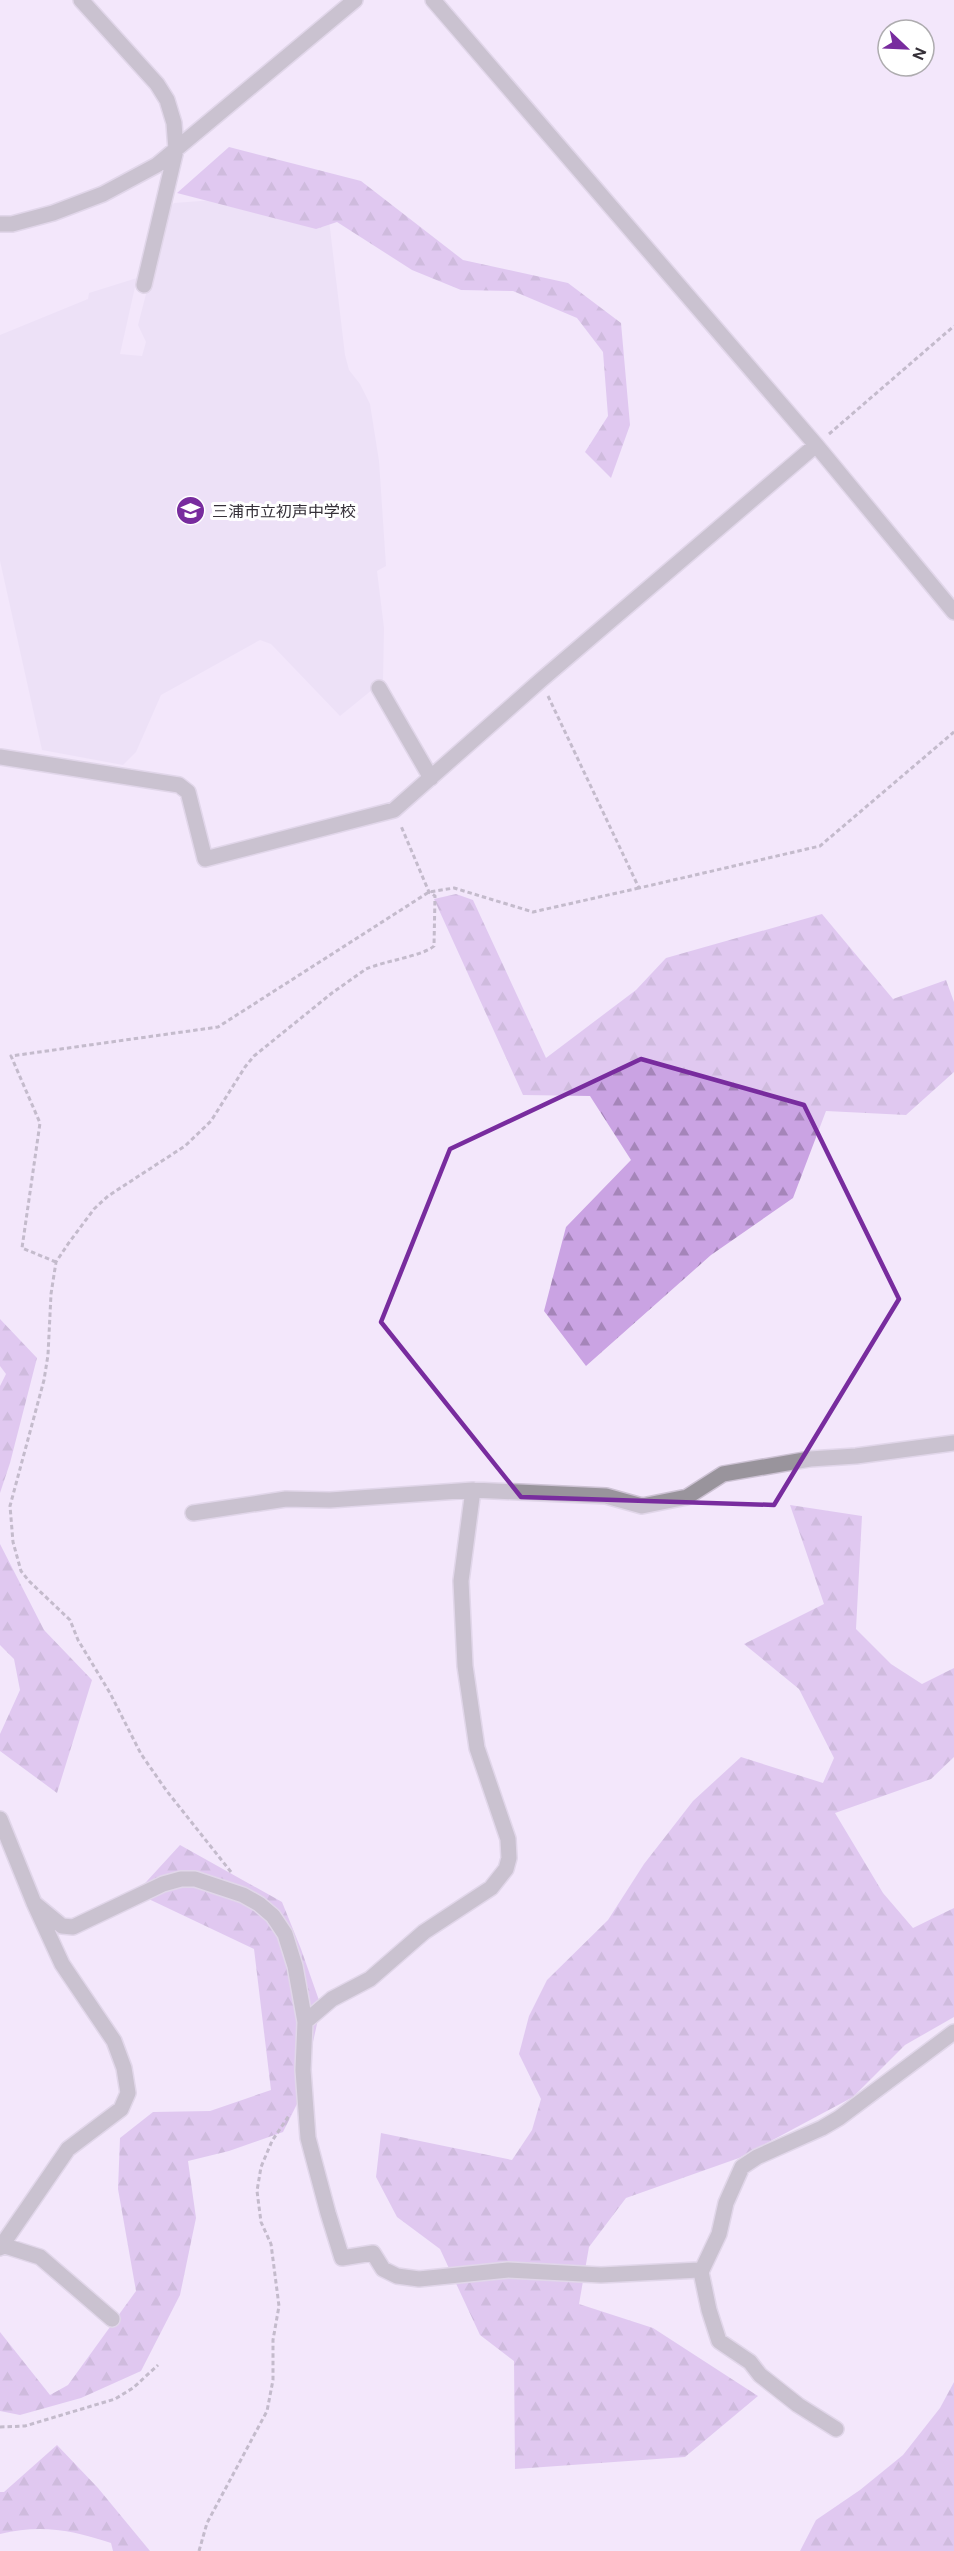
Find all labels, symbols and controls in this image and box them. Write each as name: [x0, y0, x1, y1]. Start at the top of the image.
north arrow: [876, 18, 936, 78]
text: N: [907, 44, 931, 63]
school or university icon: 三浦市立初声中学校: [175, 495, 207, 527]
place label: 三浦市立初声中学校: [212, 501, 356, 522]

